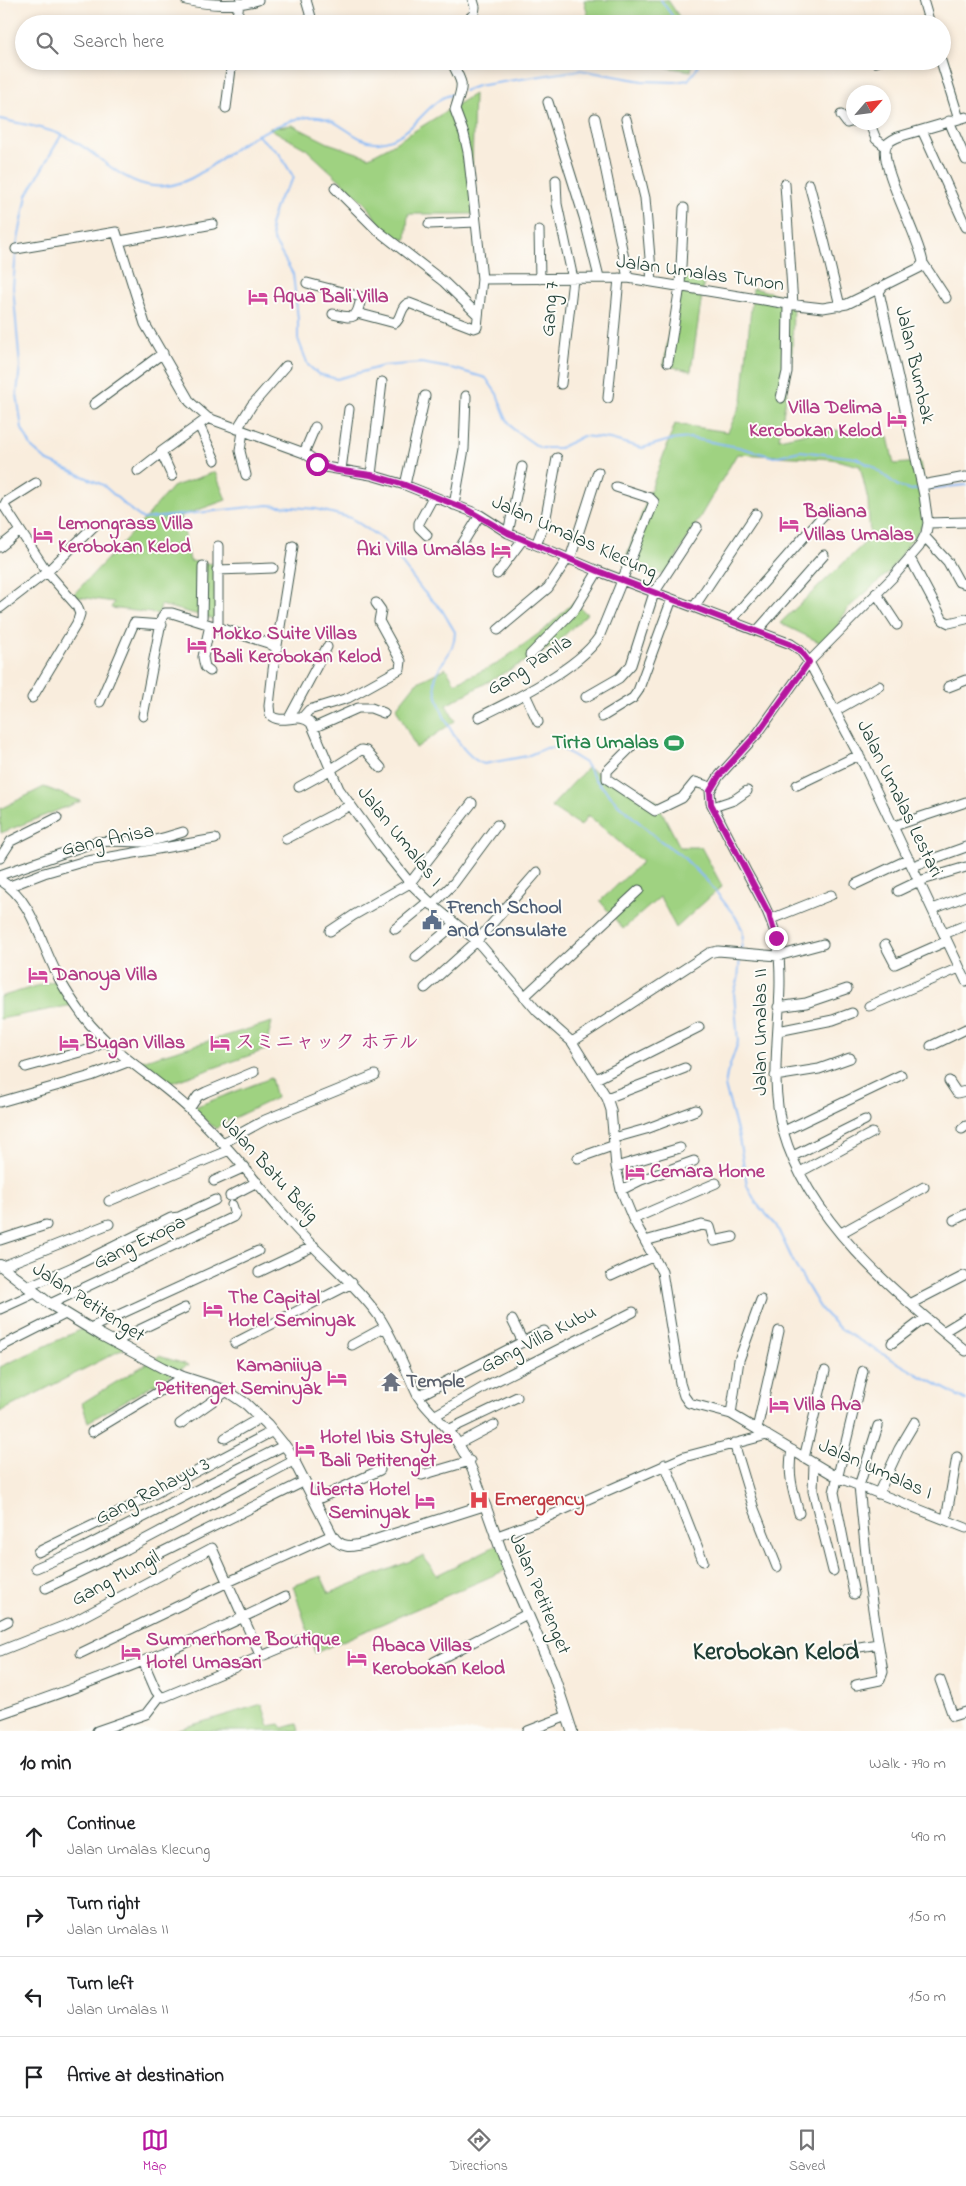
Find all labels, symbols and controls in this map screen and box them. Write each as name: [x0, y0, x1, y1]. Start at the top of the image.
search box: [15, 15, 951, 70]
icon: search: [33, 29, 61, 57]
text: Search here: [73, 29, 164, 56]
north arrow: [846, 85, 891, 130]
street label: Jalan Umalas Tunon: [614, 248, 786, 300]
street label: Gang 7: [534, 280, 569, 338]
place label: Aqua Bali Villa: [273, 283, 389, 312]
hotel icon: Aqua Bali Villa: [247, 286, 269, 308]
street label: Jalan Bumbak: [886, 303, 942, 427]
place label: Villa Delima Kerobokan Kelod: [749, 394, 883, 446]
hotel icon: Villa Delima Kerobokan Kelod: [886, 408, 908, 430]
route start: [306, 453, 329, 476]
street label: Jalan Umalas Klecung: [486, 488, 662, 589]
place label: Baliana Villas Umalas: [803, 498, 914, 550]
place label: Lemongrass Villa Kerobokan Kelod: [58, 510, 193, 562]
hotel icon: Baliana Villas Umalas: [778, 513, 800, 535]
hotel icon: Lemongrass Villa Kerobokan Kelod: [32, 524, 54, 546]
place label: Aki Villa Umalas: [357, 536, 486, 565]
hotel icon: Aki Villa Umalas: [490, 539, 512, 561]
place label: Mokko Suite Villas Bali Kerobokan Kelod: [211, 620, 382, 672]
street label: Gang Panila: [482, 628, 579, 705]
hotel icon: Mokko Suite Villas Bali Kerobokan Kelod: [186, 634, 208, 656]
street label: Jalan Umalas Lestari: [848, 715, 950, 883]
place label: Tirta Umalas: [552, 729, 659, 758]
sports icon: Tirta Umalas: [663, 732, 685, 754]
street label: Jalan Umalas I: [349, 780, 449, 894]
street label: Gang Anisa: [59, 817, 157, 866]
place label: French School and Consulate: [446, 894, 568, 946]
public building icon: French School and Consulate: [421, 909, 443, 931]
route end: [765, 927, 788, 950]
place label: Danoya Villa: [52, 961, 157, 991]
hotel icon: Danoya Villa: [27, 964, 49, 986]
street label: Jalan Umalas II: [747, 968, 776, 1096]
place label: Bugan Villas: [83, 1029, 185, 1059]
place label: スミニャック ホテル: [235, 1029, 419, 1058]
hotel icon: Bugan Villas: [58, 1032, 80, 1054]
hotel icon: スミニャック ホテル: [209, 1032, 231, 1054]
street label: Jalan Batu Belig: [212, 1110, 325, 1231]
place label: Cemara Home: [650, 1158, 766, 1187]
hotel icon: Cemara Home: [624, 1161, 646, 1183]
street label: Gang Exopa: [89, 1208, 192, 1279]
street label: Jalan Petitenget: [25, 1256, 150, 1351]
place label: The Capital Hotel Seminyak: [228, 1284, 357, 1337]
hotel icon: The Capital Hotel Seminyak: [202, 1298, 224, 1320]
street label: Gang Villa Kubu: [476, 1298, 603, 1383]
place label: Kamaniiya Petitenget Seminyak: [156, 1352, 323, 1405]
hotel icon: Kamaniiya Petitenget Seminyak: [326, 1367, 348, 1389]
place label: Temple: [406, 1368, 466, 1397]
temple icon: Temple: [380, 1371, 402, 1393]
place label: Villa Ava: [793, 1391, 862, 1420]
hotel icon: Villa Ava: [768, 1394, 790, 1416]
place label: Hotel Ibis Styles Bali Petitenget: [319, 1424, 453, 1477]
street label: Jalan Umalas I: [813, 1432, 937, 1508]
hotel icon: Hotel Ibis Styles Bali Petitenget: [294, 1438, 316, 1460]
street label: Gang Rahayu 3: [91, 1451, 216, 1534]
place label: Liberta Hotel Seminyak: [310, 1476, 411, 1529]
place label: Emergency: [494, 1486, 585, 1516]
hospital icon: Emergency: [468, 1489, 490, 1511]
hotel icon: Liberta Hotel Seminyak: [414, 1490, 436, 1512]
street label: Jalan Petitenget: [499, 1529, 578, 1660]
street label: Gang Mungil: [67, 1544, 166, 1615]
place label: Summerhome Boutique Hotel Umasari: [146, 1626, 341, 1678]
place label: Abaca Villas Kerobokan Kelod: [372, 1632, 506, 1684]
district label: Kerobokan Kelod: [693, 1635, 859, 1671]
hotel icon: Summerhome Boutique Hotel Umasari: [120, 1641, 142, 1663]
hotel icon: Abaca Villas Kerobokan Kelod: [346, 1647, 368, 1669]
text: 10 min: [20, 1749, 71, 1779]
text: Walk · 790 m: [869, 1752, 946, 1776]
text: Continue: [67, 1811, 135, 1838]
icon: ahead: [20, 1823, 48, 1851]
text: 490 m: [911, 1825, 946, 1849]
text: Jalan Umalas Klecung: [67, 1838, 210, 1862]
text: Turn right: [67, 1891, 140, 1918]
icon: right: [20, 1903, 48, 1931]
text: 150 m: [908, 1905, 946, 1929]
text: Jalan Umalas II: [67, 1918, 169, 1942]
text: Turn left: [67, 1971, 134, 1998]
icon: left: [20, 1983, 48, 2011]
text: 150 m: [908, 1985, 946, 2009]
text: Jalan Umalas II: [67, 1998, 169, 2022]
icon: arrive: [20, 2063, 48, 2091]
text: Arrive at destination: [67, 2063, 224, 2090]
tab: Map: [141, 2126, 169, 2177]
tab: Directions: [450, 2126, 508, 2177]
tab: Saved: [789, 2126, 825, 2177]

